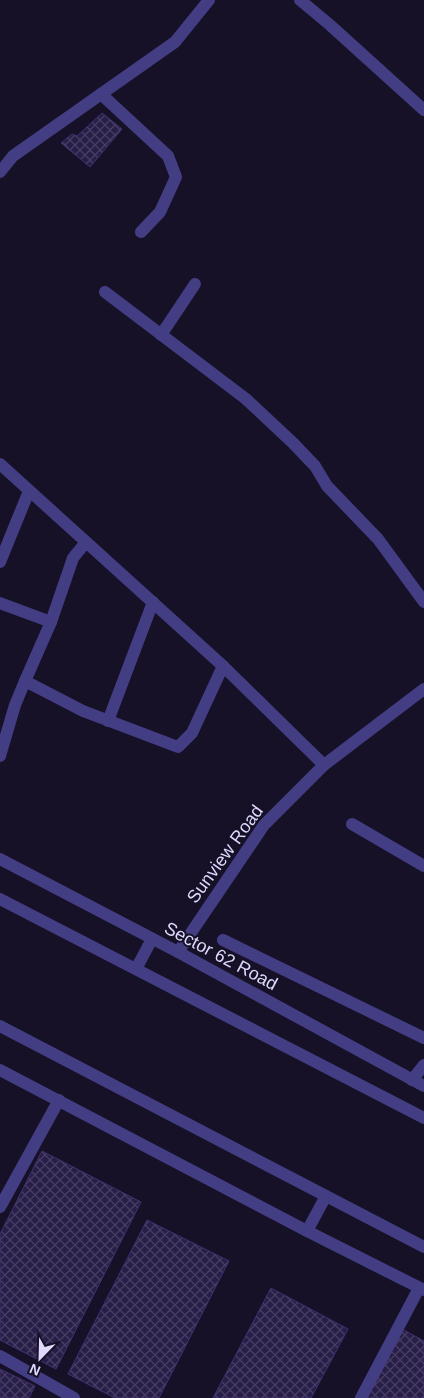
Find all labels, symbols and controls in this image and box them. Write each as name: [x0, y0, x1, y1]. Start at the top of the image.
street label: Sunview Road: [183, 801, 267, 907]
street label: Sector 62 Road: [161, 918, 281, 994]
north arrow: [15, 1333, 65, 1383]
text: N: [27, 1361, 43, 1379]

